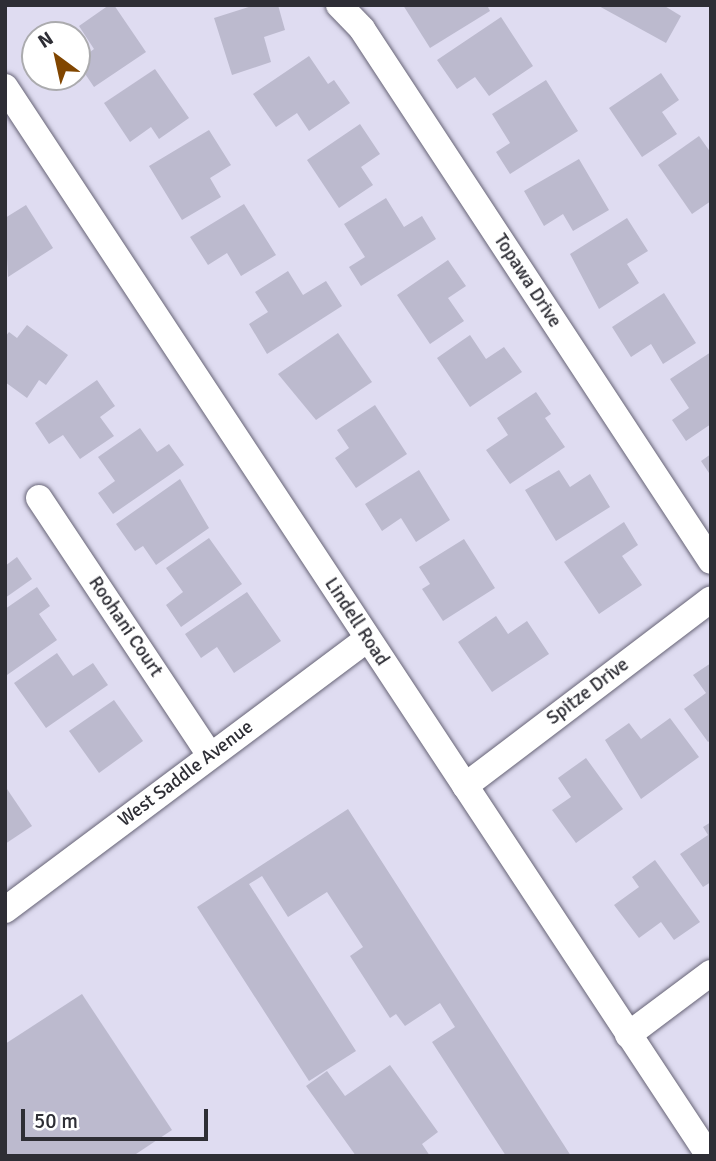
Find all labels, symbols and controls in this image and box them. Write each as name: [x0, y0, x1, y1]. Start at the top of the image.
north arrow: [21, 21, 91, 91]
text: N: [34, 26, 58, 54]
street label: Topawa Drive: [488, 230, 566, 332]
street label: Roohani Court: [83, 572, 167, 682]
street label: Lindell Road: [319, 574, 393, 670]
street label: Spitze Drive: [542, 654, 634, 730]
street label: West Saddle Avenue: [114, 716, 258, 832]
scale bar: [24, 1094, 212, 1138]
text: 50 m: [34, 1108, 78, 1134]

